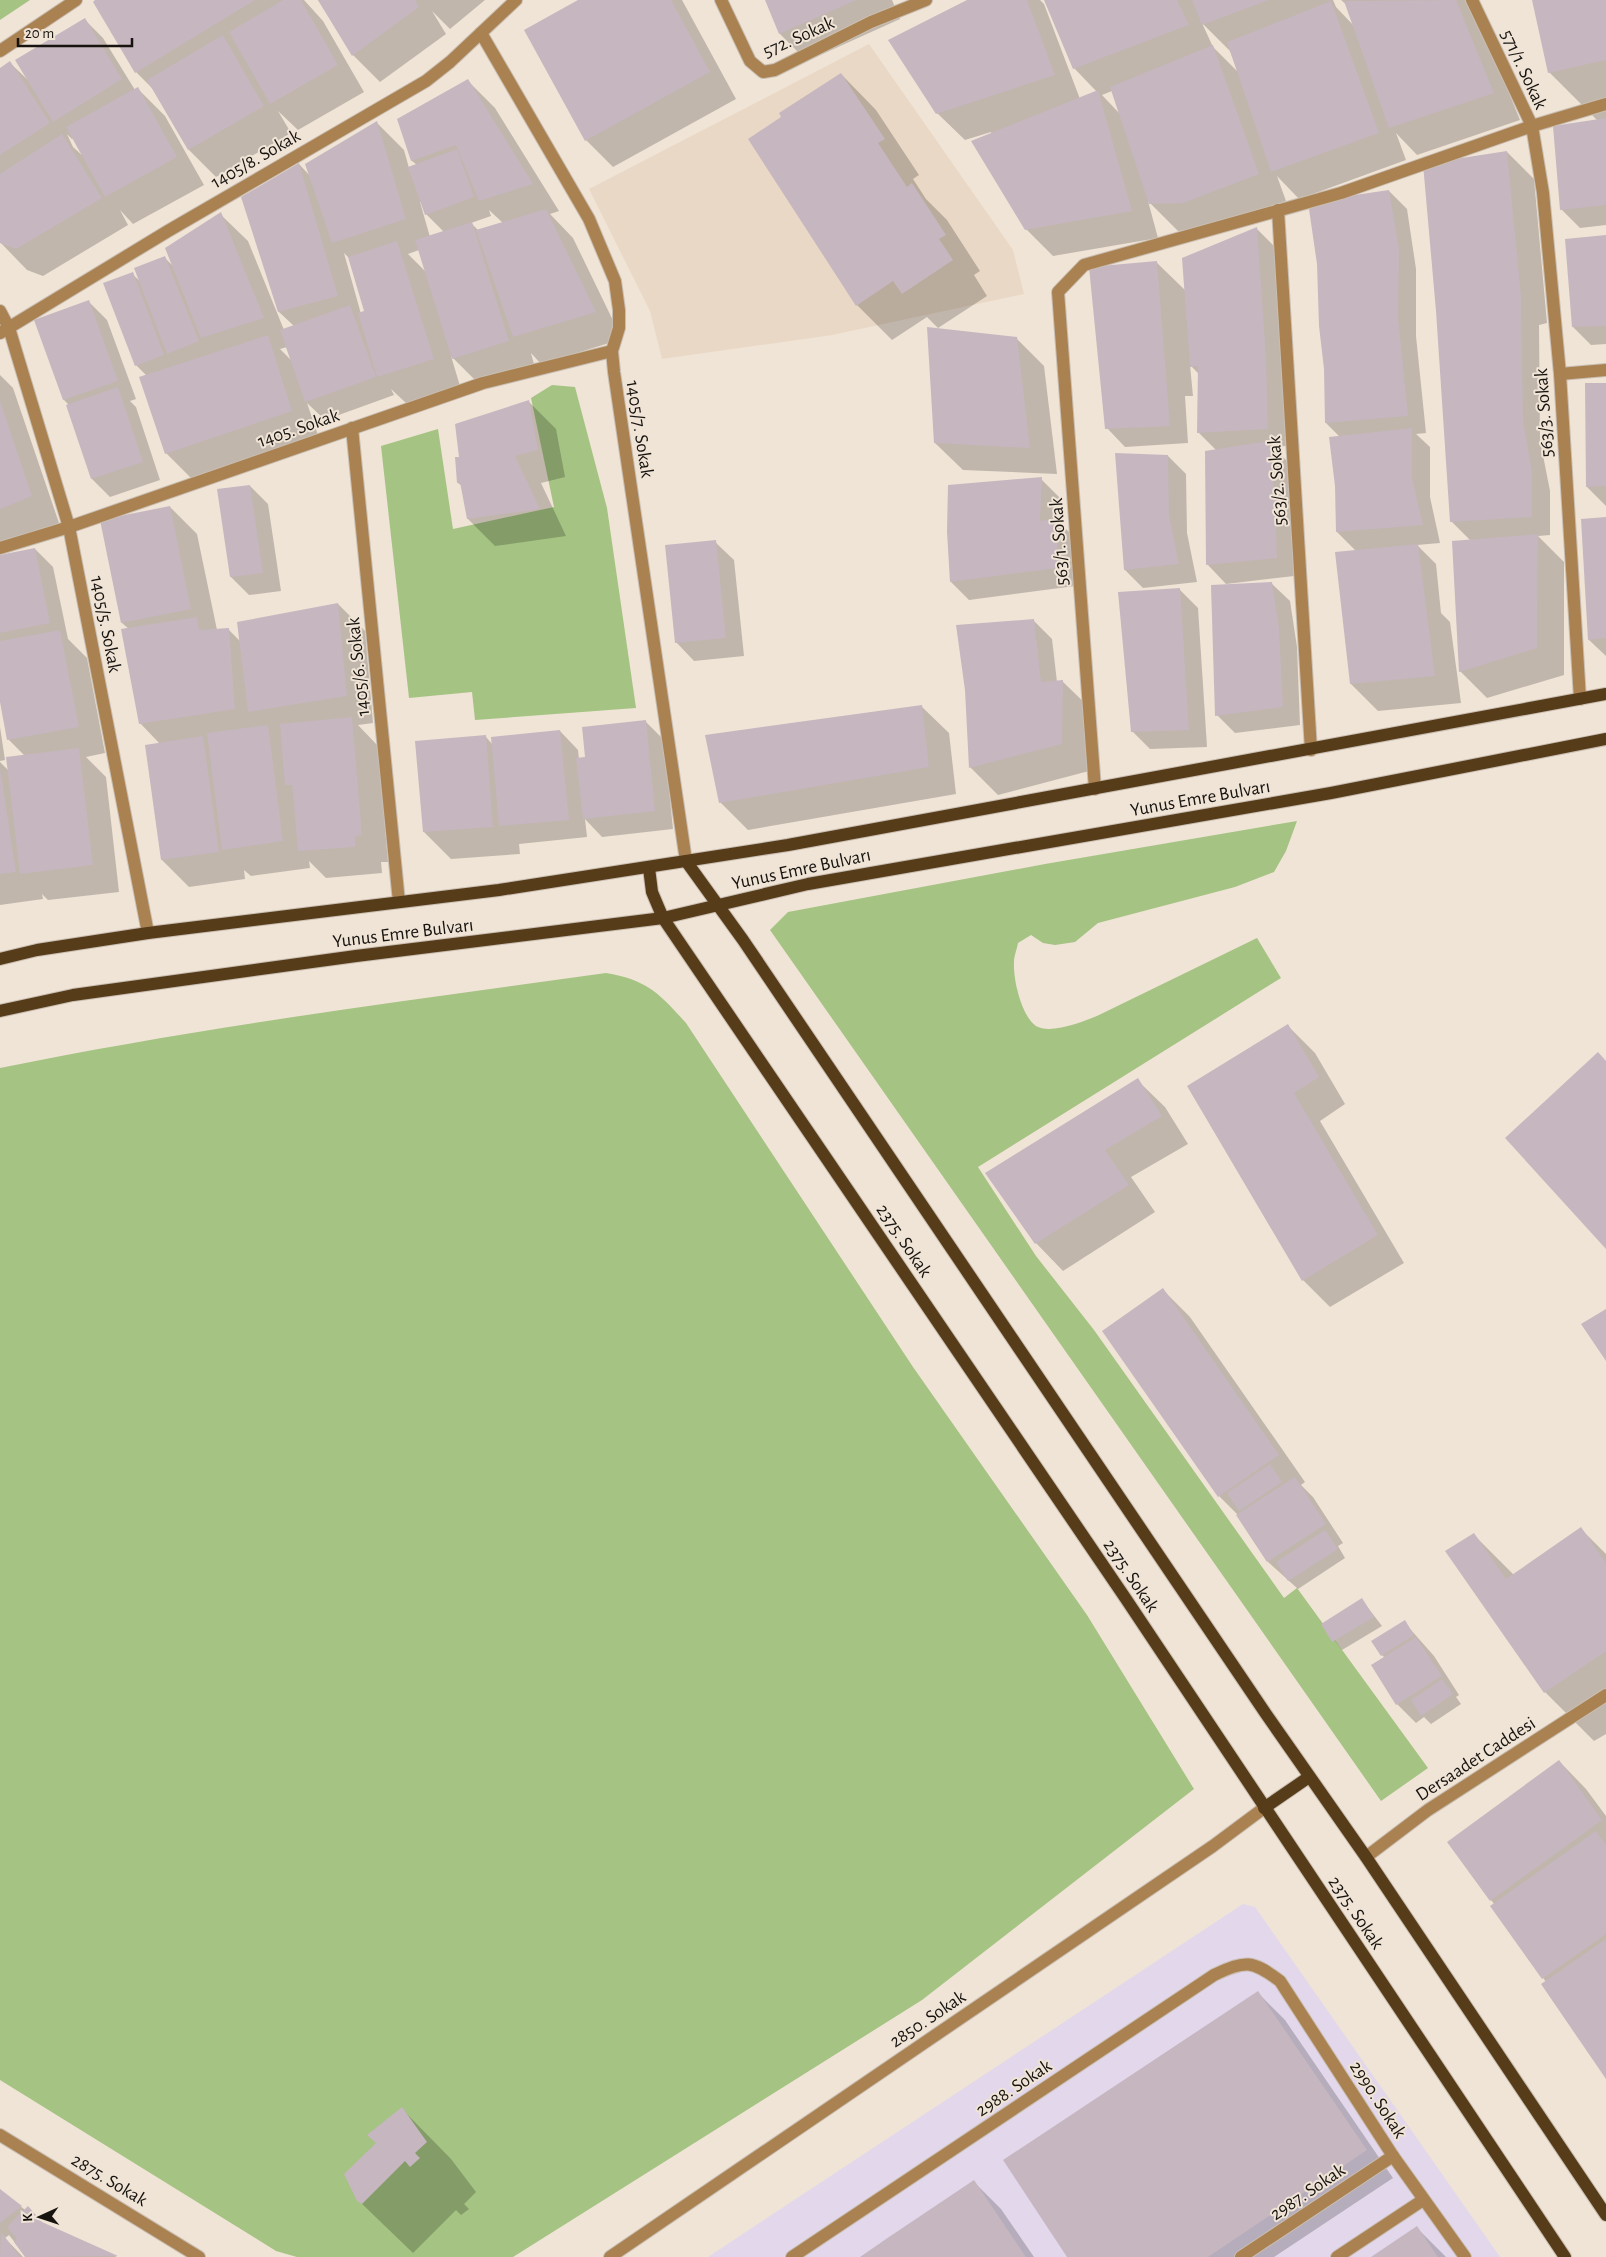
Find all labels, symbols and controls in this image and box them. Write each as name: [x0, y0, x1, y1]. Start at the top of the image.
street label: 572. Sokak: [760, 13, 837, 61]
scale bar: [18, 15, 131, 47]
text: 20 m: [25, 26, 54, 41]
street label: 571/1. Sokak: [1497, 27, 1550, 113]
street label: 1405/8. Sokak: [208, 126, 304, 192]
street label: 563/3. Sokak: [1532, 367, 1557, 458]
street label: 1405/7. Sokak: [622, 379, 657, 480]
street label: 1405. Sokak: [255, 406, 342, 451]
street label: 563/2. Sokak: [1265, 435, 1290, 526]
street label: 563/1. Sokak: [1047, 497, 1072, 586]
street label: 1405/5. Sokak: [87, 574, 124, 675]
street label: 1405/6. Sokak: [344, 616, 373, 717]
street label: Yunus Emre Bulvarı: [1129, 777, 1272, 820]
street label: Yunus Emre Bulvarı: [730, 845, 873, 893]
street label: Yunus Emre Bulvarı: [332, 915, 475, 952]
street label: 2375. Sokak: [873, 1201, 935, 1281]
street label: 2375. Sokak: [1100, 1536, 1162, 1616]
street label: Dersaadet Caddesi: [1413, 1714, 1539, 1805]
street label: 2375. Sokak: [1325, 1873, 1387, 1953]
street label: 2850. Sokak: [887, 1987, 969, 2051]
street label: 2988. Sokak: [973, 2056, 1055, 2120]
street label: 2990. Sokak: [1346, 2058, 1410, 2142]
street label: 2875. Sokak: [68, 2150, 151, 2210]
street label: 2987. Sokak: [1267, 2160, 1349, 2224]
north arrow: [15, 2192, 65, 2242]
text: K: [21, 2212, 35, 2222]

